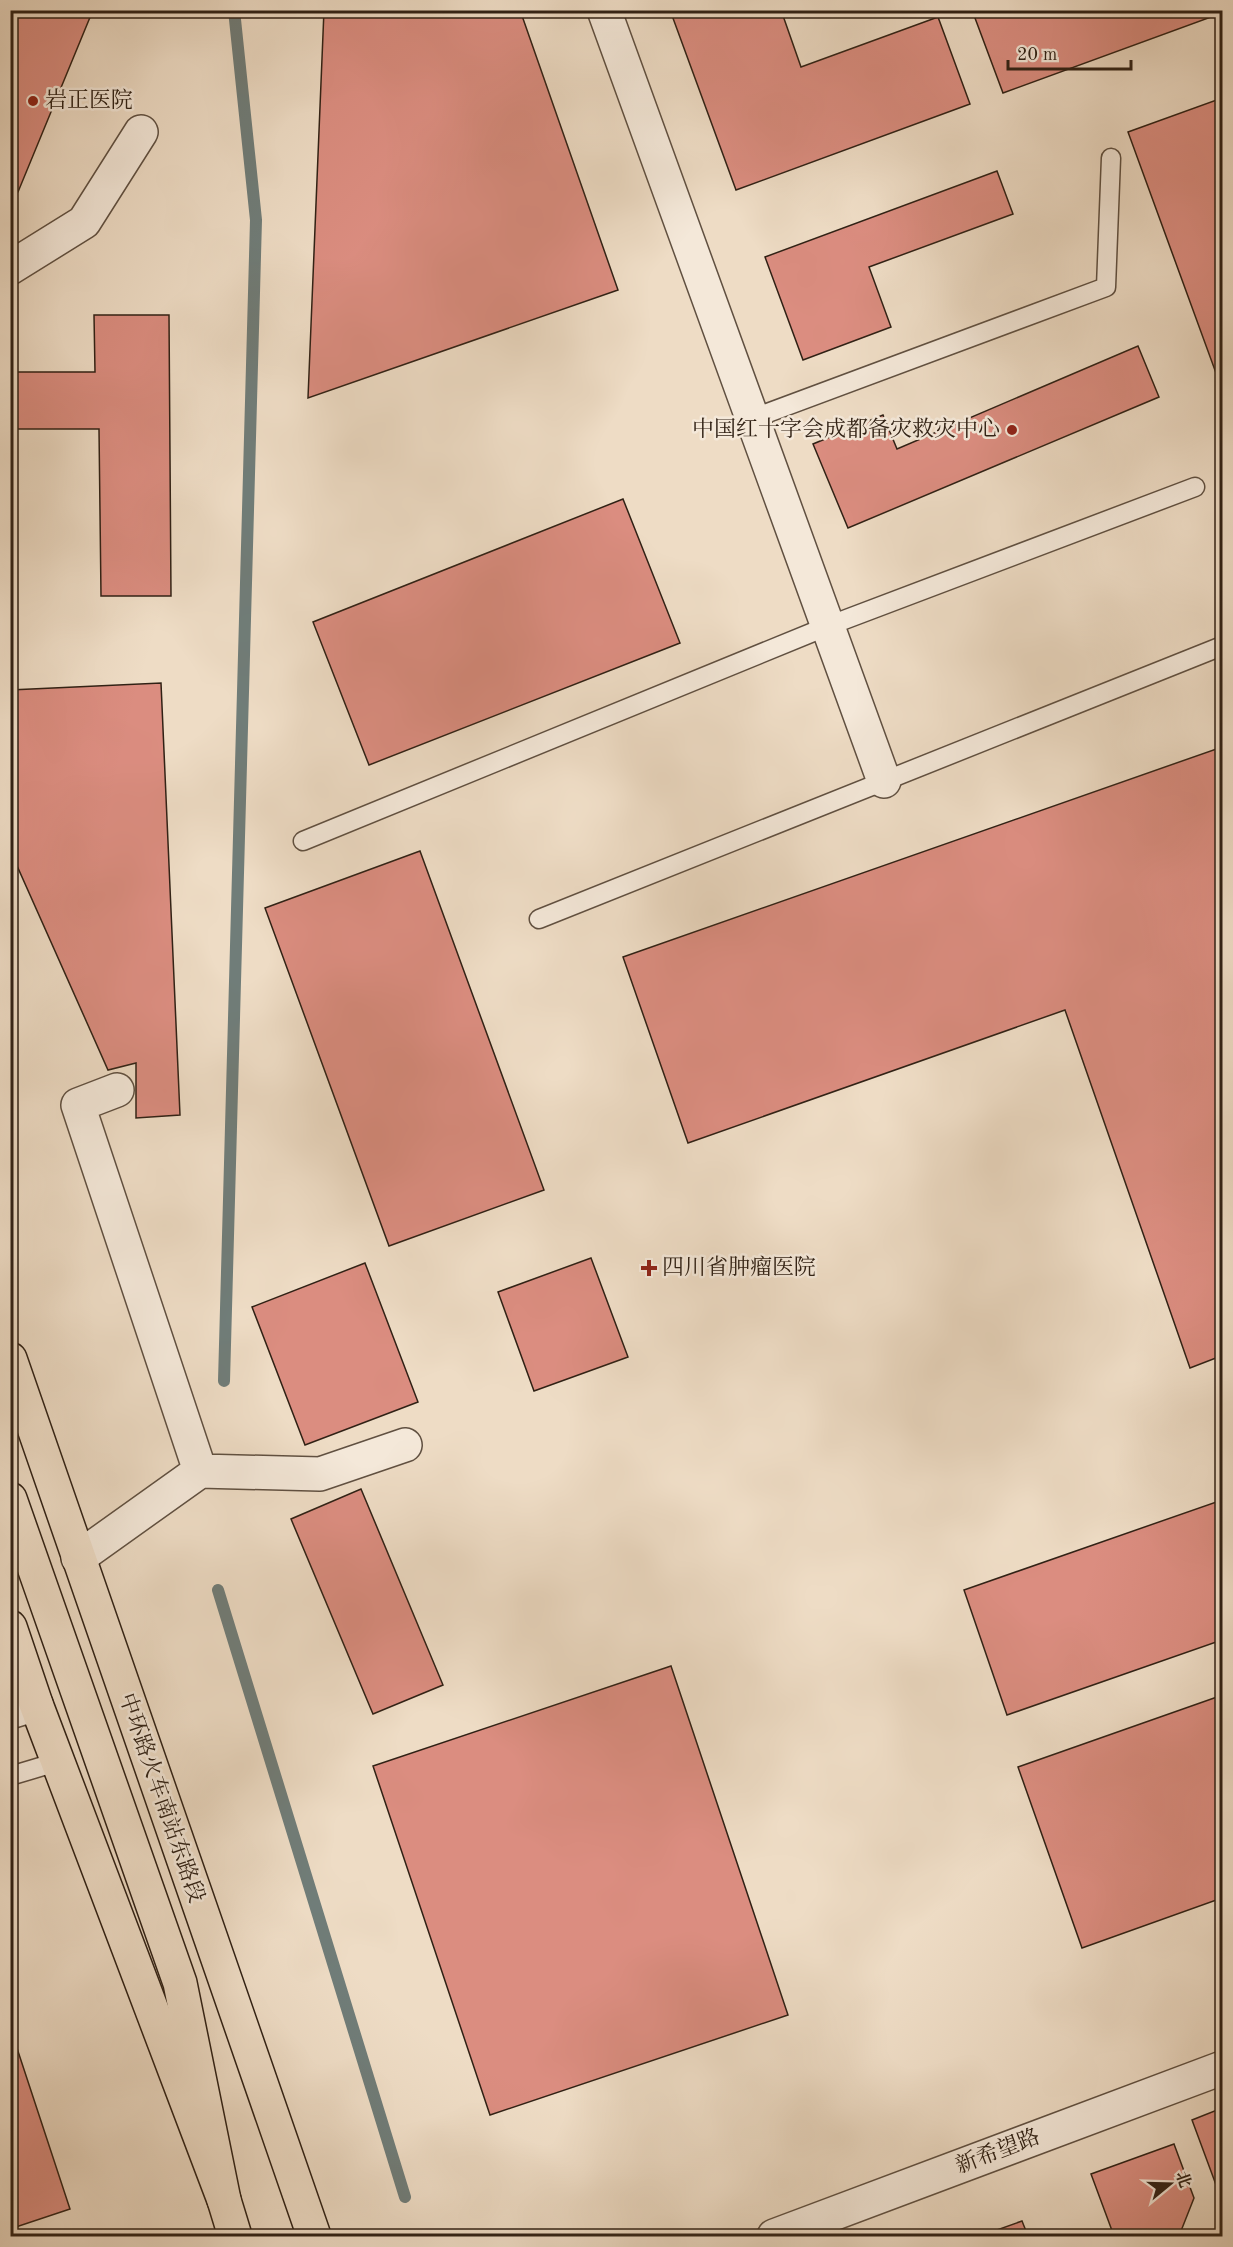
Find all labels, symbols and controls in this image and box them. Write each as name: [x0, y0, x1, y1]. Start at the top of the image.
scale bar: [1008, 33, 1131, 71]
text: 20 m: [1017, 46, 1057, 64]
place label: 岩正医院: [45, 88, 133, 112]
marker: 岩正医院: [26, 94, 40, 108]
place label: 中国红十字会成都备灾救灾中心: [692, 417, 1000, 441]
marker: 中国红十字会成都备灾救灾中心: [1005, 423, 1019, 437]
place label: 四川省肿瘤医院: [662, 1255, 816, 1279]
marker: 四川省肿瘤医院: [640, 1259, 658, 1277]
street label: 中环路火车南站东路段: [115, 1690, 209, 1906]
street label: 新希望路: [952, 2124, 1043, 2178]
north arrow: [1140, 2154, 1200, 2214]
text: 北: [1172, 2169, 1194, 2190]

